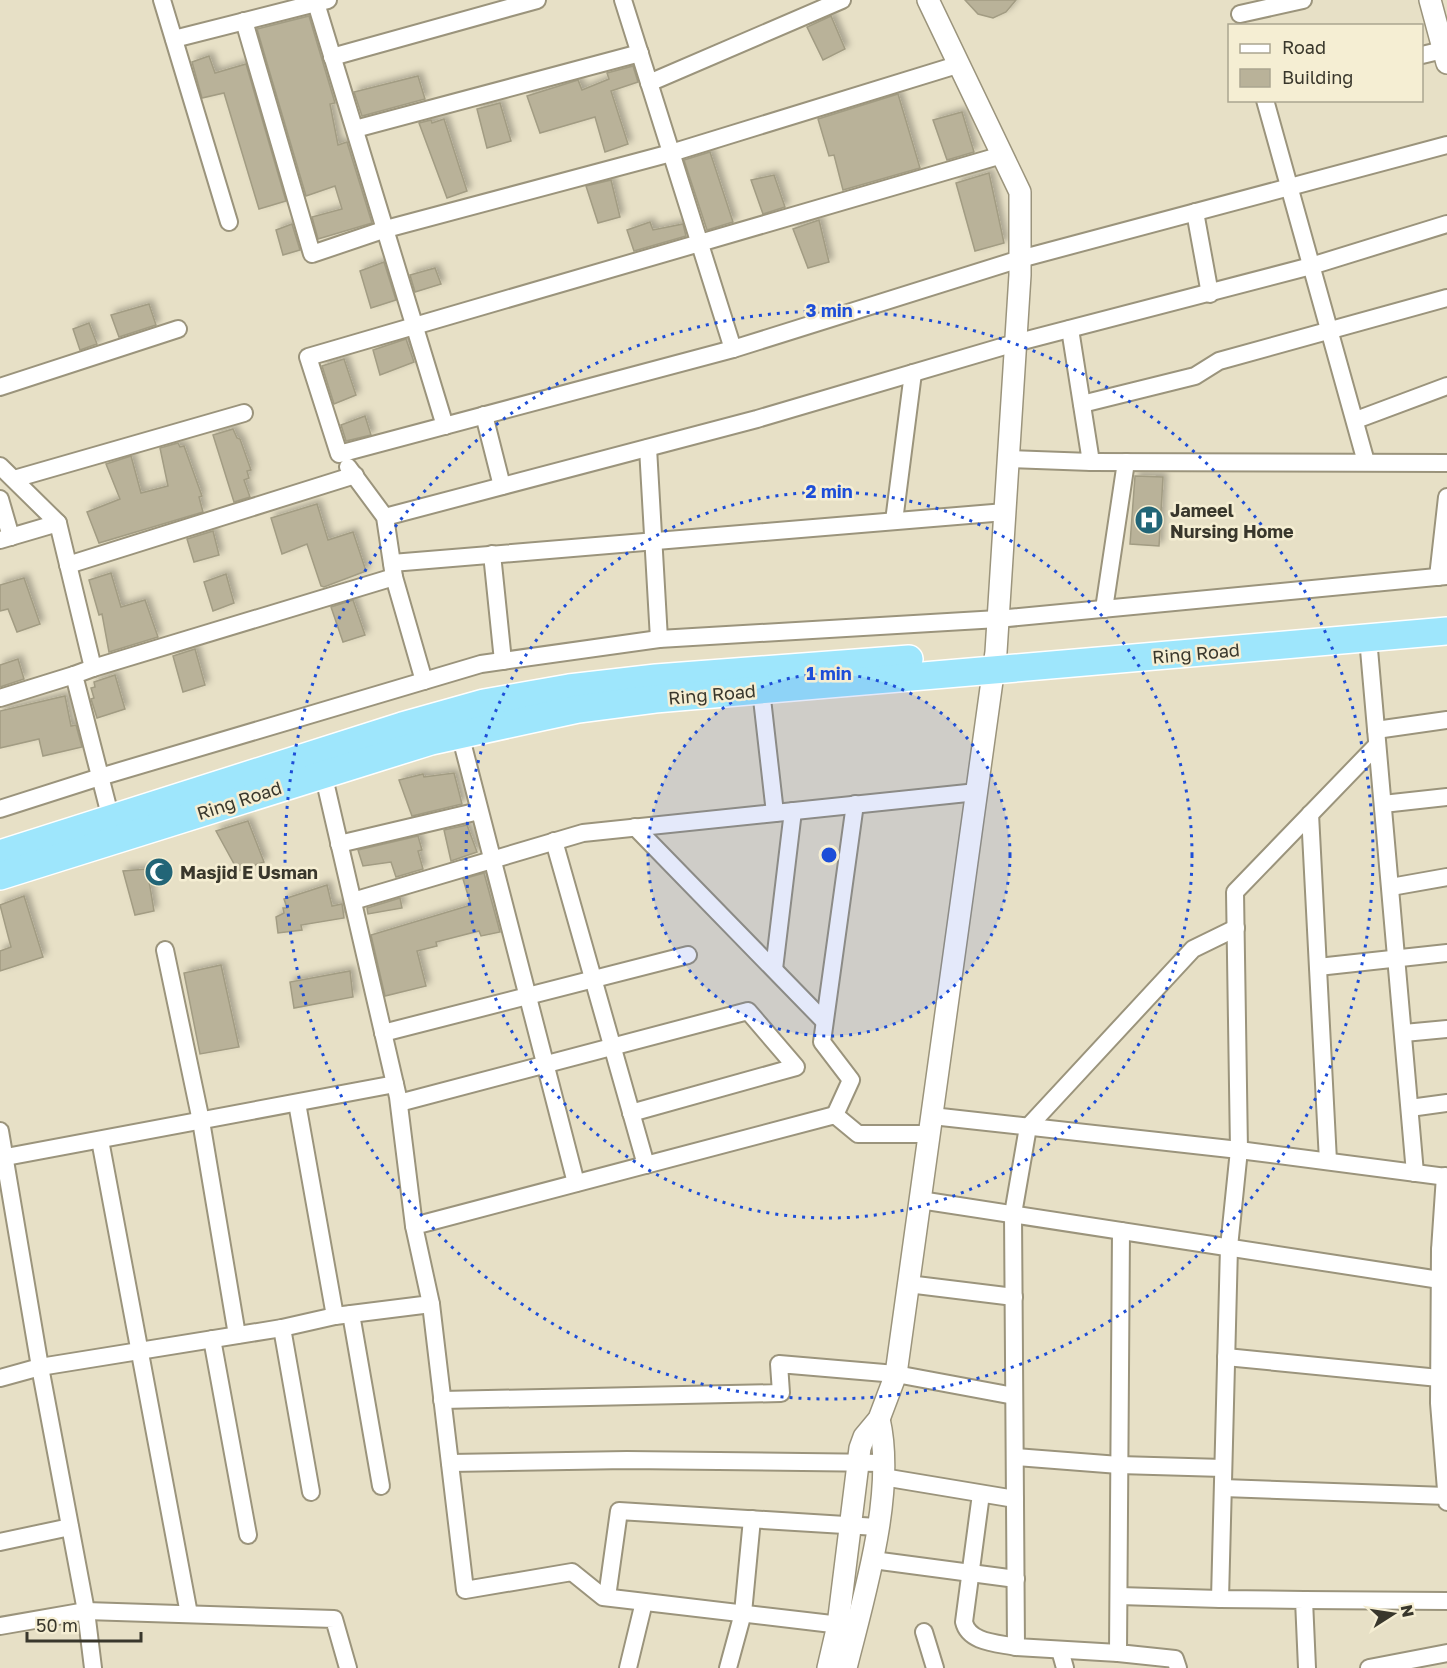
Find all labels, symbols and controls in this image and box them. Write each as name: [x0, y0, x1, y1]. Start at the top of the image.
legend: [1228, 24, 1423, 102]
text: Road: [1282, 36, 1326, 58]
text: Building: [1282, 66, 1353, 88]
text: 3 min: [805, 299, 853, 321]
text: 2 min: [805, 480, 853, 502]
place label: Jameel Nursing Home: [1170, 499, 1294, 542]
hospital icon: Jameel Nursing Home: [1133, 504, 1165, 536]
street label: Ring Road: [1151, 638, 1241, 668]
text: 1 min: [806, 662, 852, 684]
street label: Ring Road: [667, 679, 757, 709]
street label: Ring Road: [194, 776, 284, 824]
centre of rings: [819, 845, 839, 865]
mosque icon: Masjid E Usman: [143, 856, 175, 888]
place label: Masjid E Usman: [180, 861, 318, 883]
north arrow: [1363, 1584, 1423, 1644]
text: N: [1397, 1603, 1419, 1619]
scale bar: [27, 1605, 141, 1643]
text: 50 m: [36, 1614, 78, 1636]

